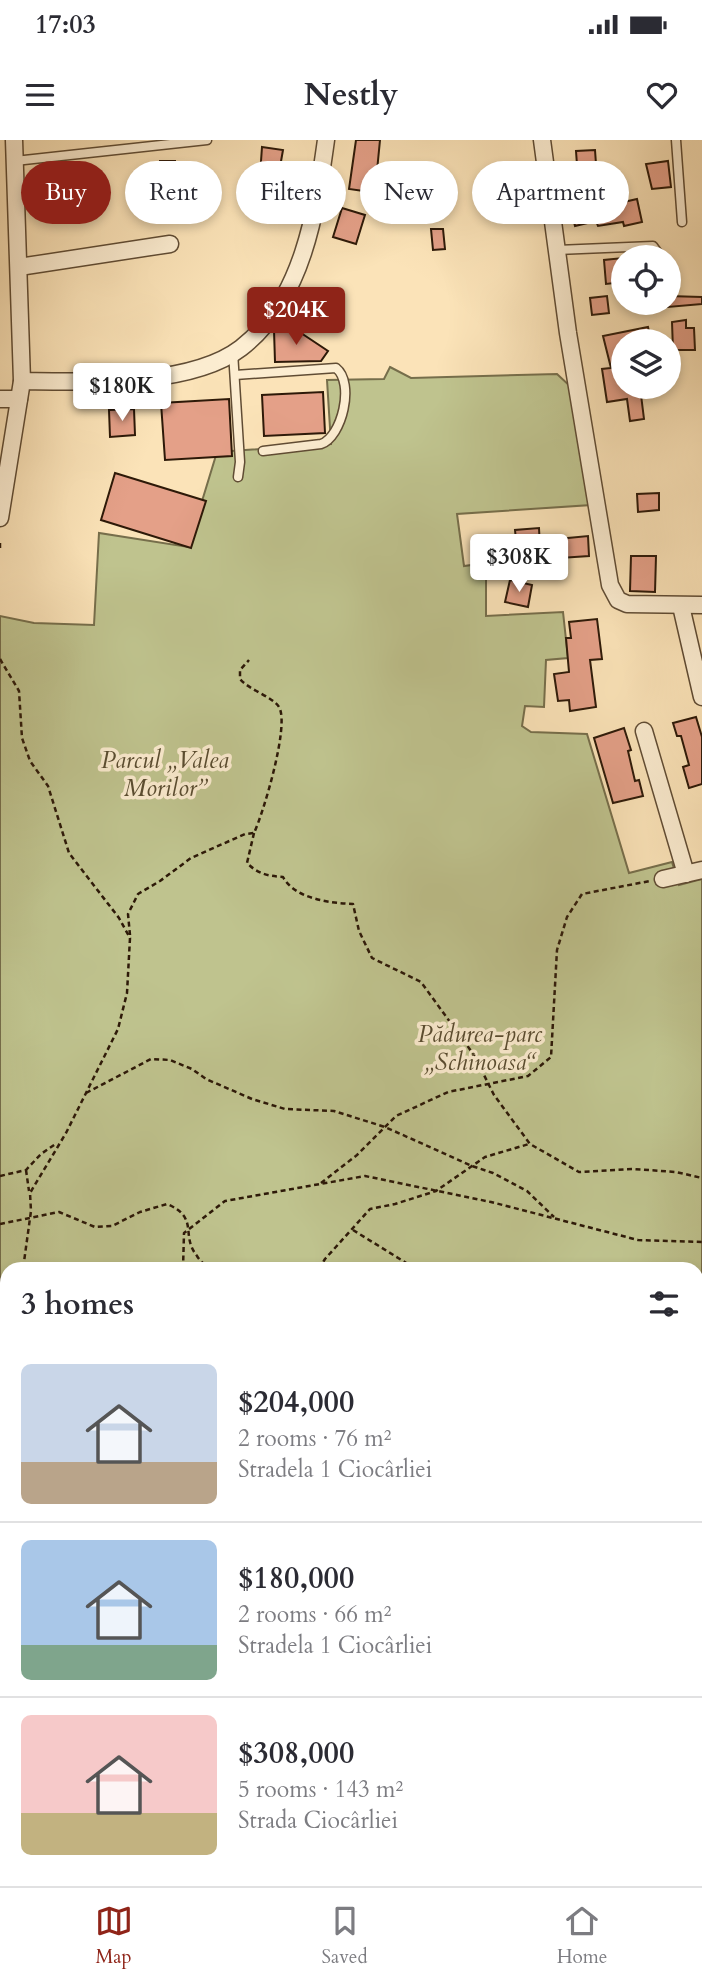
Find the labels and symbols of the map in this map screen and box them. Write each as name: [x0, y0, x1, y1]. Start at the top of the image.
pin: $204K: [247, 288, 345, 347]
pin: $180K: [73, 364, 171, 423]
pin: $308K: [470, 534, 568, 594]
park label: Parcul „Valea Morilor”: [101, 744, 229, 805]
park label: Pădurea-parc „Schinoasa“: [418, 1018, 542, 1079]

